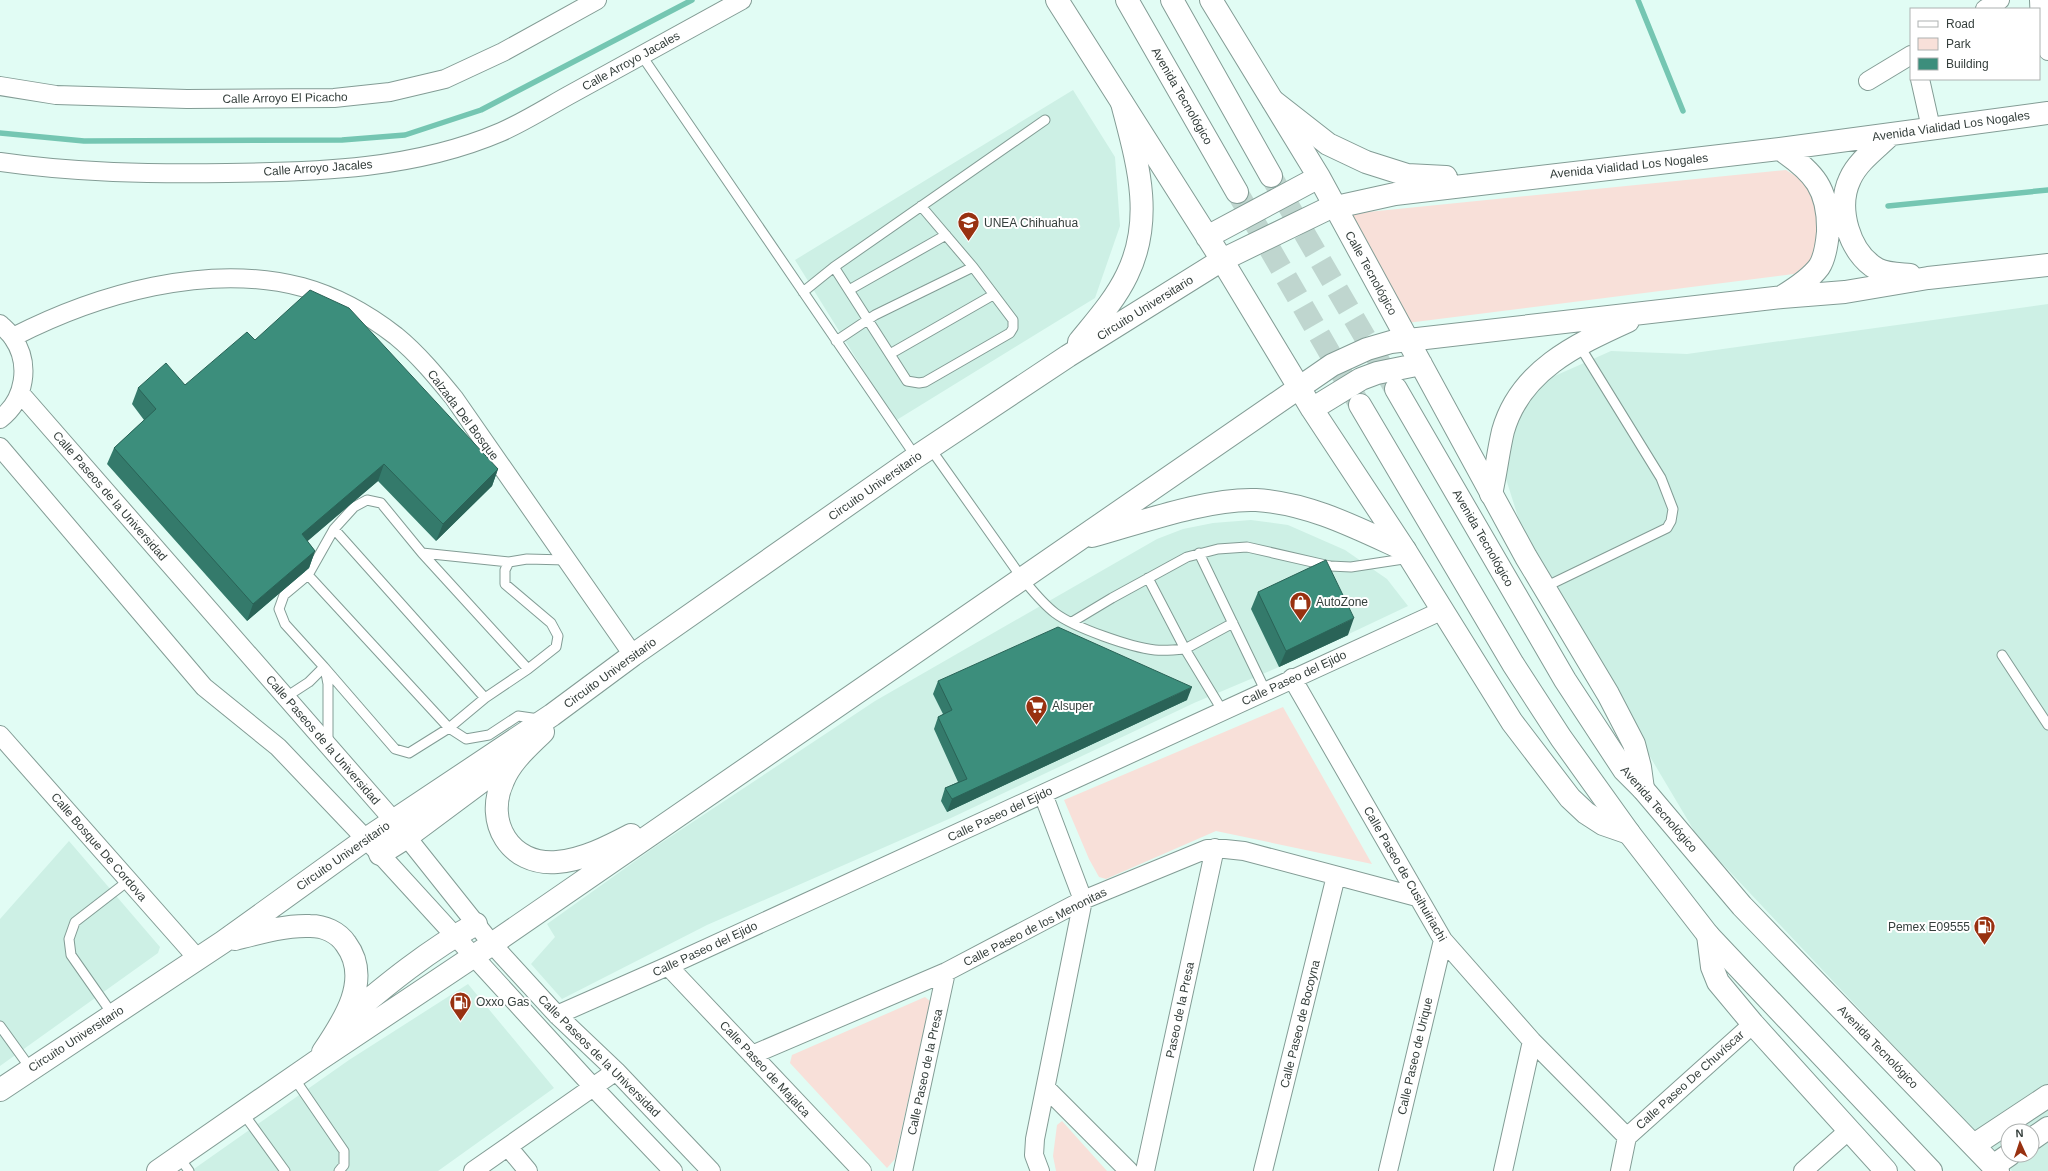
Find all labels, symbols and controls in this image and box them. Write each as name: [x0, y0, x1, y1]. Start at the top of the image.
legend: [1910, 8, 2040, 80]
text: Road: [1946, 17, 1975, 31]
street label: Calle Arroyo Jacales: [580, 28, 682, 94]
text: Park: [1946, 37, 1972, 51]
street label: Avenida Tecnológico: [1149, 45, 1216, 147]
text: Building: [1946, 57, 1989, 71]
street label: Calle Arroyo El Picacho: [222, 90, 348, 106]
street label: Avenida Vialidad Los Nogales: [1871, 108, 2031, 144]
street label: Avenida Vialidad Los Nogales: [1549, 151, 1709, 181]
street label: Calle Arroyo Jacales: [263, 157, 373, 179]
school or university icon: UNEA Chihuahua: [956, 210, 982, 243]
place label: UNEA Chihuahua: [984, 216, 1078, 230]
street label: Calle Tecnológico: [1342, 229, 1400, 318]
street label: Circuito Universitario: [1094, 273, 1196, 343]
street label: Calzada Del Bosque: [424, 367, 502, 463]
street label: Calle Paseos de la Universidad: [50, 428, 170, 564]
street label: Circuito Universitario: [826, 448, 925, 523]
street label: Avenida Tecnológico: [1450, 487, 1517, 589]
shop icon: AutoZone: [1287, 589, 1313, 622]
place label: AutoZone: [1316, 595, 1368, 609]
street label: Circuito Universitario: [561, 635, 659, 711]
street label: Calle Paseo del Ejido: [1239, 647, 1349, 708]
street label: Calle Paseos de la Universidad: [263, 672, 383, 808]
supermarket icon: Alsuper: [1023, 693, 1049, 726]
place label: Alsuper: [1052, 699, 1093, 713]
street label: Avenida Tecnológico: [1618, 763, 1700, 855]
street label: Calle Paseo del Ejido: [945, 783, 1055, 844]
street label: Calle Bosque De Cordova: [48, 790, 150, 904]
street label: Calle Paseo de Cusihuiriachi: [1361, 804, 1449, 944]
street label: Circuito Universitario: [294, 818, 393, 893]
street label: Calle Paseo de los Menonitas: [961, 885, 1109, 969]
fuel station icon: Pemex E09555: [1972, 914, 1998, 947]
street label: Calle Paseo del Ejido: [650, 918, 760, 979]
place label: Pemex E09555: [1888, 920, 1970, 934]
street label: Calle Paseo de Bocoyna: [1277, 958, 1323, 1089]
street label: Paseo de la Presa: [1163, 960, 1197, 1059]
fuel station icon: Oxxo Gas: [447, 989, 473, 1022]
street label: Calle Paseos de la Universidad: [535, 992, 663, 1120]
place label: Oxxo Gas: [476, 995, 529, 1009]
street label: Calle Paseo de Urique: [1395, 996, 1435, 1116]
street label: Circuito Universitario: [26, 1003, 127, 1075]
street label: Avenida Tecnológico: [1835, 1003, 1921, 1092]
street label: Calle Paseo de la Presa: [905, 1007, 945, 1136]
street label: Calle Paseo de Majalca: [717, 1018, 813, 1120]
street label: Calle Paseo De Chuvíscar: [1633, 1028, 1747, 1132]
north arrow: [2000, 1123, 2040, 1163]
text: N: [2015, 1127, 2024, 1139]

